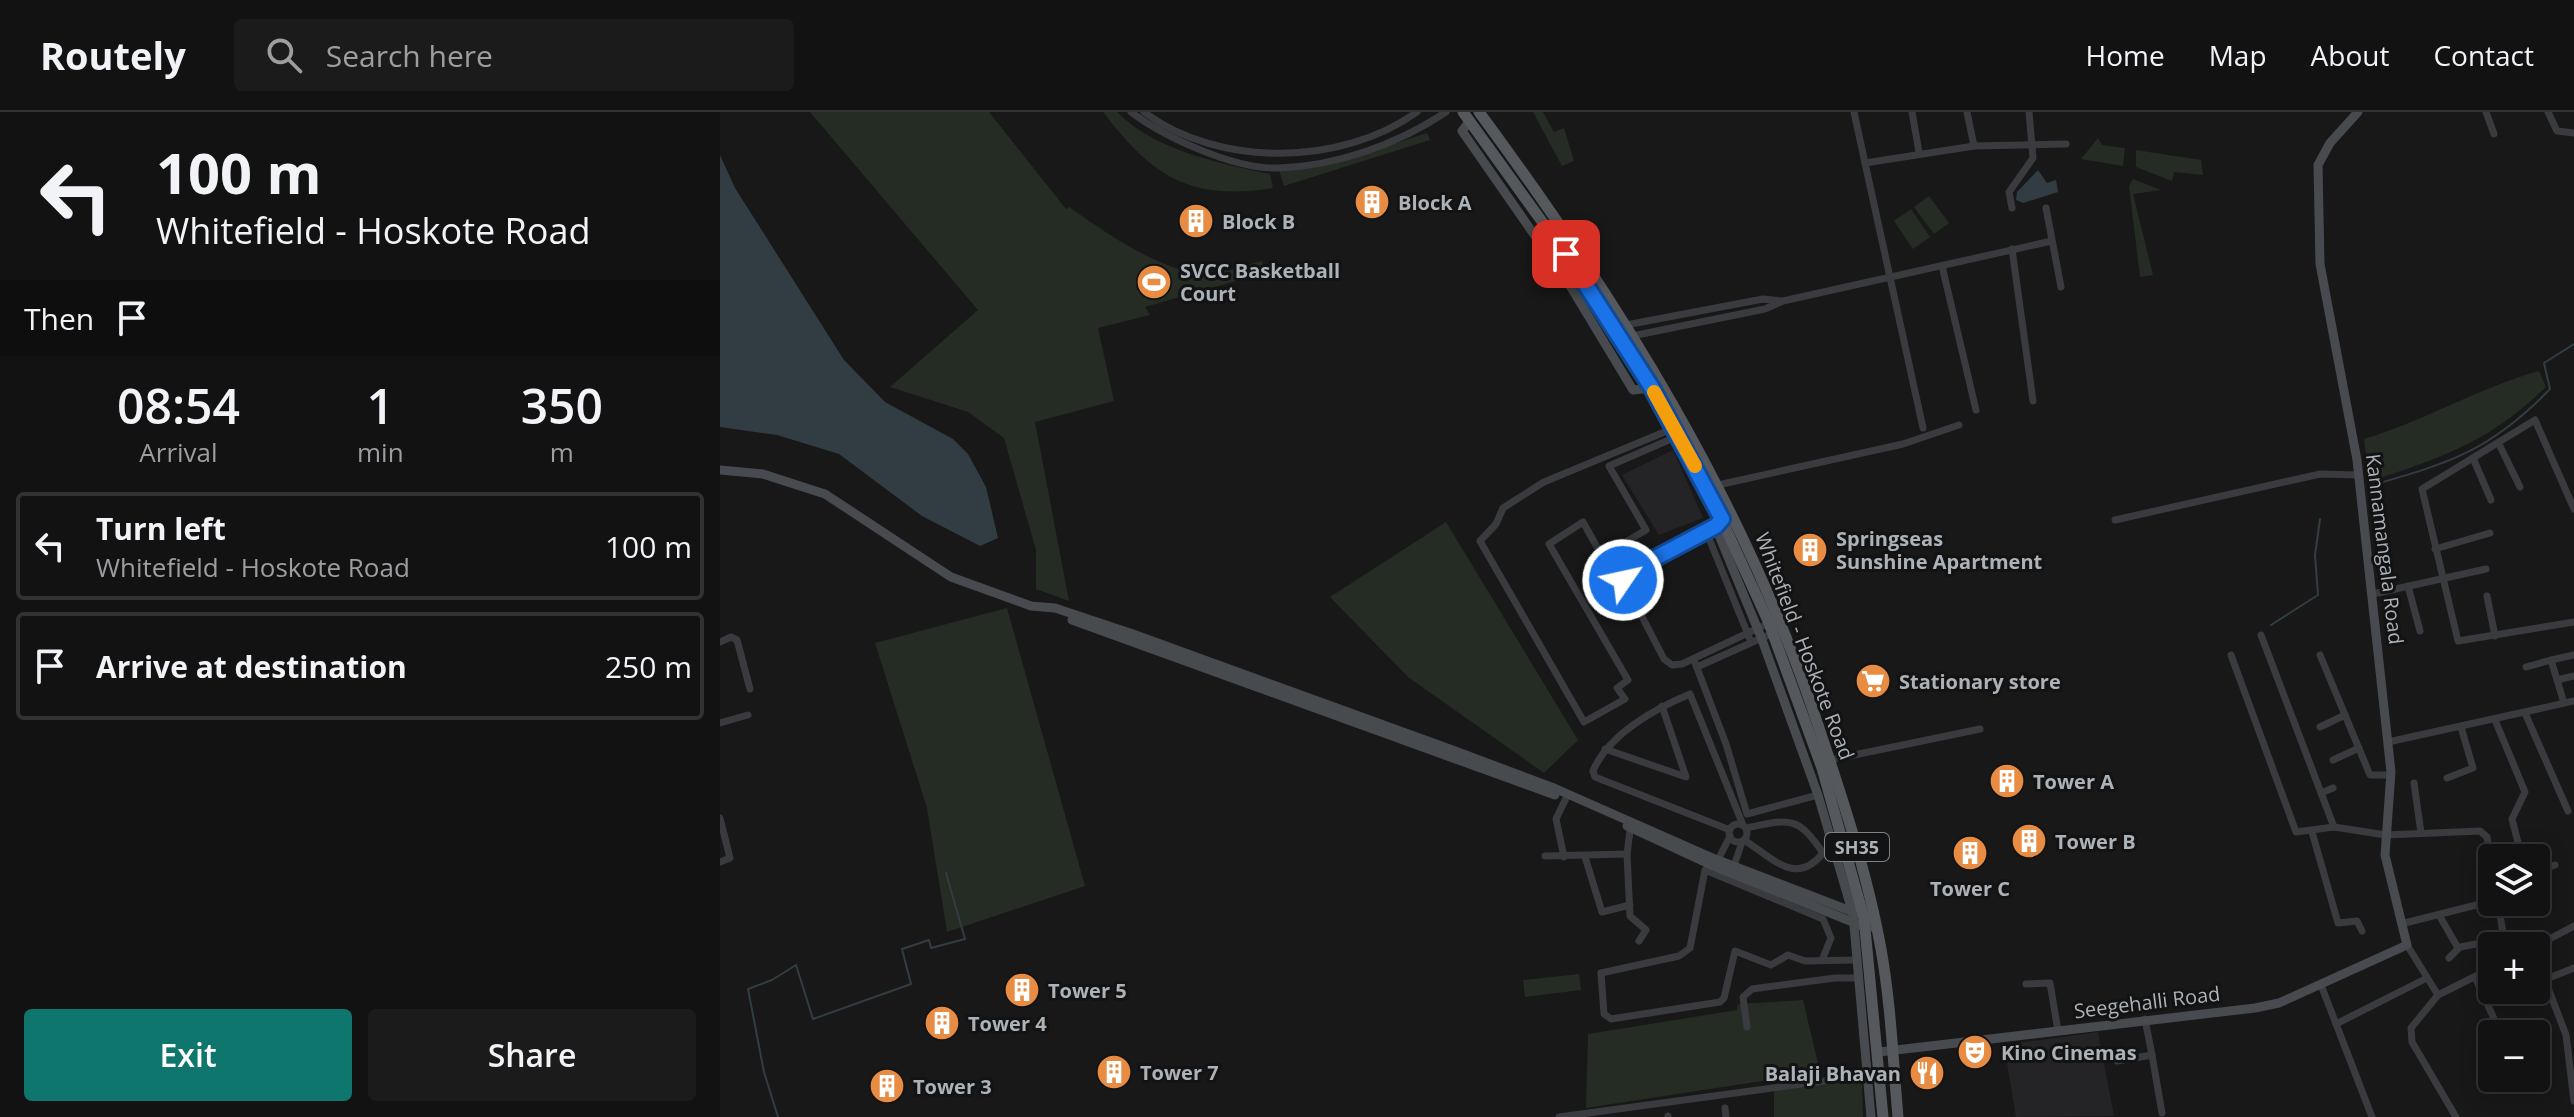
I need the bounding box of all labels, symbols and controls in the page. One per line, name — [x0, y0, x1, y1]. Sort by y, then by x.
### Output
search box — [234, 19, 794, 91]
text: Routely — [40, 29, 186, 81]
icon: search — [262, 33, 306, 77]
text: Search here — [326, 35, 493, 76]
text: Home — [2086, 36, 2165, 74]
text: Map — [2209, 36, 2267, 74]
text: About — [2311, 36, 2389, 74]
text: Contact — [2433, 36, 2534, 74]
text: 100 m — [156, 134, 322, 210]
icon: left — [24, 144, 128, 248]
building icon: Block A — [1353, 183, 1391, 221]
place label: Block A — [1398, 189, 1472, 216]
building icon: Block B — [1177, 202, 1215, 240]
text: Whitefield - Hoskote Road — [156, 206, 591, 255]
place label: Block B — [1222, 208, 1295, 235]
pin — [1532, 220, 1600, 288]
icon: arrive — [1544, 232, 1588, 276]
place label: SVCC Basketball Court — [1180, 257, 1340, 307]
sports icon: SVCC Basketball Court — [1135, 263, 1173, 301]
icon: arrive — [110, 296, 154, 340]
text: Then — [24, 298, 94, 339]
text: 08:54 — [117, 373, 240, 438]
text: 1 — [367, 373, 394, 438]
text: 350 — [521, 373, 603, 438]
text: Arrival — [139, 434, 218, 470]
text: min — [357, 434, 404, 470]
text: m — [550, 434, 574, 470]
street label: Kannamangala Road — [2360, 452, 2410, 646]
text: Turn left — [96, 508, 226, 549]
icon: left — [28, 524, 72, 568]
place label: Springseas Sunshine Apartment — [1836, 525, 2043, 575]
text: 100 m — [605, 526, 692, 567]
street label: Whitefield - Hoskote Road — [1749, 528, 1861, 764]
building icon: Springseas Sunshine Apartment — [1791, 531, 1829, 569]
position arrow — [1581, 538, 1665, 622]
text: Whitefield - Hoskote Road — [96, 549, 410, 585]
icon: arrive — [28, 644, 72, 688]
text: Arrive at destination — [96, 646, 407, 687]
text: 250 m — [605, 646, 692, 687]
supermarket icon: Stationary store — [1854, 662, 1892, 700]
place label: Stationary store — [1899, 668, 2061, 695]
building icon: Tower A — [1988, 762, 2026, 800]
place label: Tower A — [2033, 768, 2114, 795]
building icon: Tower B — [2010, 822, 2048, 860]
place label: Tower B — [2055, 828, 2136, 855]
road number: SH35 — [1825, 833, 1889, 861]
building icon: Tower C — [1951, 834, 1989, 872]
map controls — [2478, 844, 2550, 1092]
button: layers — [2478, 844, 2550, 916]
place label: Tower C — [1930, 875, 2010, 902]
button: + — [2478, 932, 2550, 1004]
building icon: Tower 5 — [1003, 971, 1041, 1009]
place label: Tower 5 — [1048, 977, 1127, 1004]
street label: Seegehalli Road — [2072, 980, 2222, 1024]
building icon: Tower 4 — [923, 1004, 961, 1042]
button: Exit — [24, 1009, 352, 1101]
button: Share — [368, 1009, 696, 1101]
place label: Tower 4 — [968, 1010, 1047, 1037]
button: − — [2478, 1020, 2550, 1092]
theatre icon: Kino Cinemas — [1956, 1033, 1994, 1071]
place label: Kino Cinemas — [2001, 1039, 2137, 1066]
building icon: Tower 7 — [1095, 1053, 1133, 1091]
restaurant icon: Balaji Bhavan — [1908, 1054, 1946, 1092]
place label: Tower 7 — [1140, 1059, 1219, 1086]
place label: Balaji Bhavan — [1765, 1060, 1901, 1087]
building icon: Tower 3 — [868, 1067, 906, 1105]
place label: Tower 3 — [913, 1073, 992, 1100]

